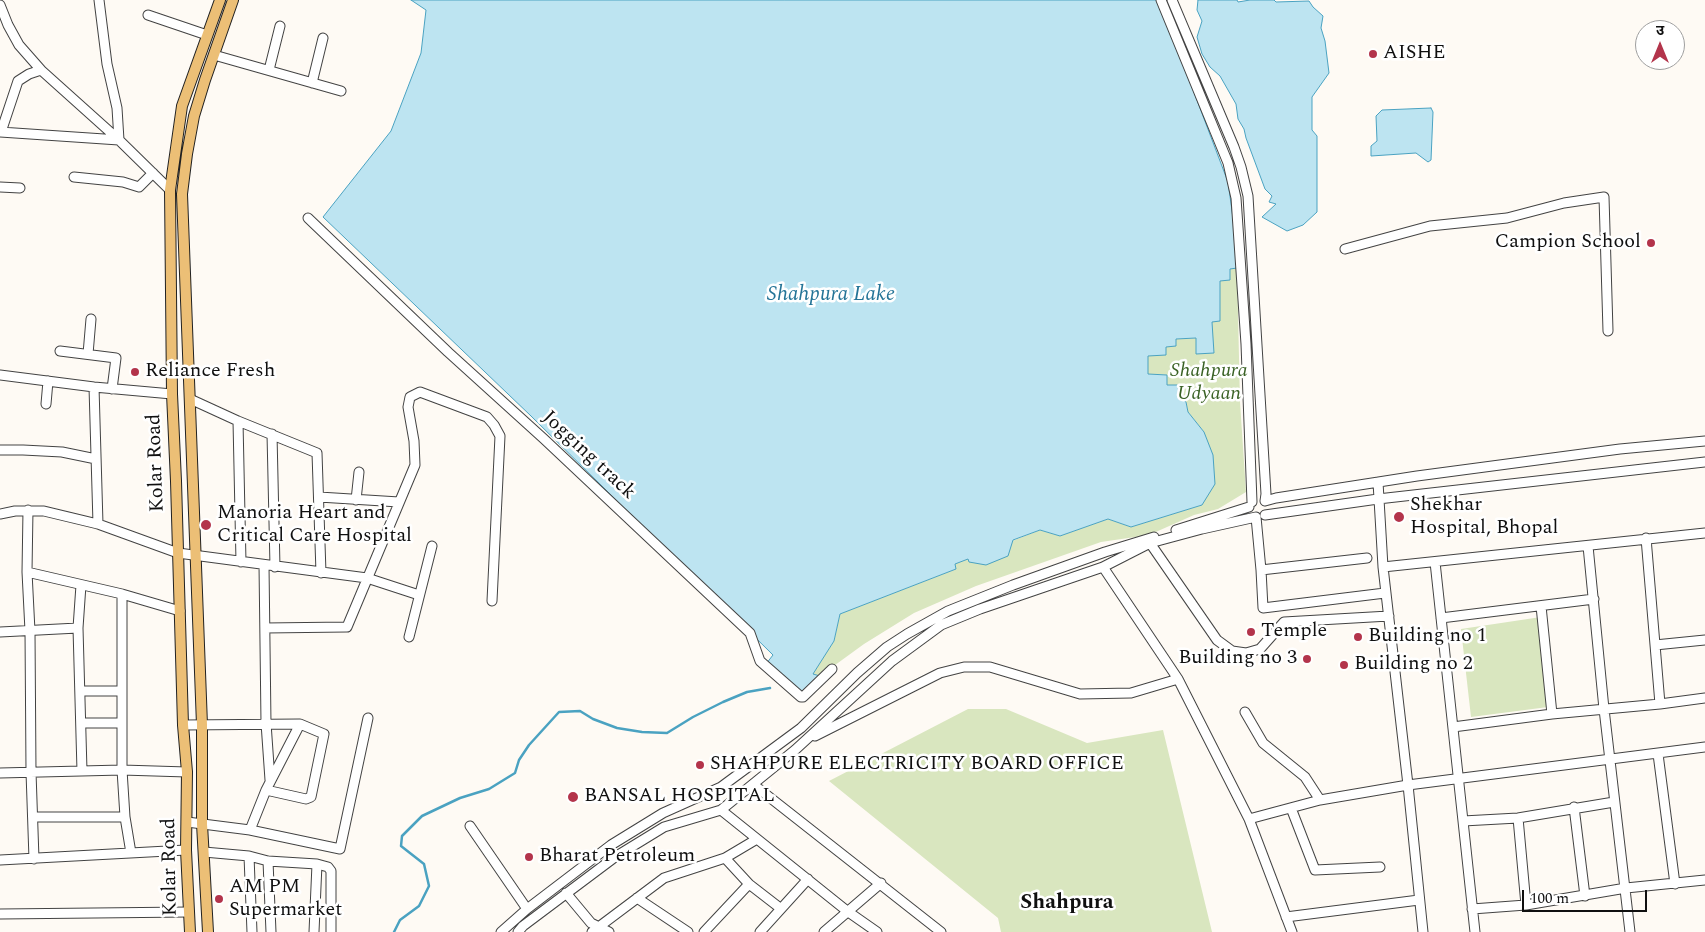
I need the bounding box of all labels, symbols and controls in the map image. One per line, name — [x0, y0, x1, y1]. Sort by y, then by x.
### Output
north arrow — [1635, 20, 1685, 70]
text: उ — [1656, 20, 1664, 41]
place label: AISHE — [1383, 42, 1446, 66]
marker: AISHE — [1367, 48, 1379, 60]
place label: Campion School — [1495, 231, 1641, 255]
marker: Campion School — [1645, 237, 1657, 249]
water label: Shahpura Lake — [767, 283, 895, 309]
place label: Reliance Fresh — [145, 360, 275, 384]
park label: Shahpura Udyaan — [1170, 360, 1248, 407]
marker: Reliance Fresh — [129, 366, 141, 378]
street label: Jogging track — [536, 407, 640, 505]
street label: Kolar Road — [143, 413, 171, 513]
place label: Shekhar Hospital, Bhopal — [1410, 494, 1558, 541]
place label: Manoria Heart and Critical Care Hospital — [217, 502, 412, 549]
marker: Shekhar Hospital, Bhopal — [1392, 510, 1406, 524]
marker: Manoria Heart and Critical Care Hospital — [199, 518, 213, 532]
place label: Temple — [1261, 620, 1327, 644]
place label: Building no 1 — [1368, 625, 1487, 649]
marker: Temple — [1245, 626, 1257, 638]
marker: Building no 1 — [1352, 631, 1364, 643]
place label: Building no 3 — [1178, 647, 1297, 671]
marker: Building no 3 — [1301, 653, 1313, 665]
place label: Building no 2 — [1354, 653, 1473, 677]
marker: Building no 2 — [1338, 659, 1350, 671]
place label: SHAHPURE ELECTRICITY BOARD OFFICE — [710, 753, 1124, 777]
marker: SHAHPURE ELECTRICITY BOARD OFFICE — [694, 759, 706, 771]
place label: BANSAL HOSPITAL — [584, 785, 775, 809]
marker: BANSAL HOSPITAL — [566, 790, 580, 804]
street label: Kolar Road — [158, 818, 184, 916]
place label: Bharat Petroleum — [539, 845, 695, 869]
marker: Bharat Petroleum — [523, 851, 535, 863]
place label: AM PM Supermarket — [229, 876, 342, 923]
scale bar — [1525, 880, 1650, 912]
text: 100 m — [1530, 887, 1569, 910]
district label: Shahpura — [1020, 891, 1114, 917]
marker: AM PM Supermarket — [213, 893, 225, 905]

